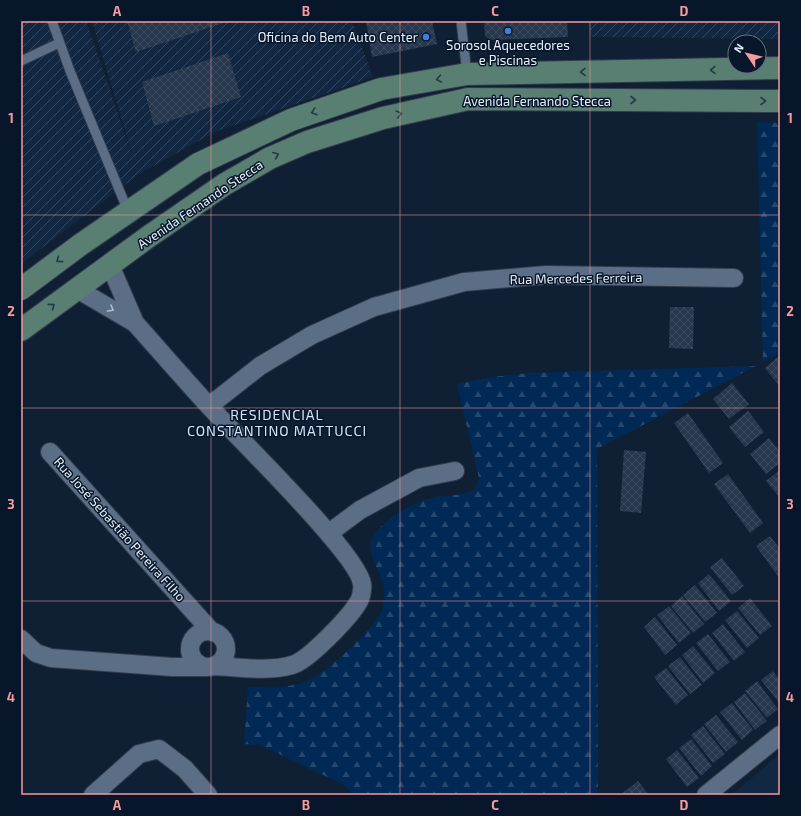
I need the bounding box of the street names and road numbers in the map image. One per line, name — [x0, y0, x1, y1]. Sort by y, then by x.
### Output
street label: Avenida Fernando Stecca — [463, 93, 611, 109]
street label: Avenida Fernando Stecca — [134, 156, 266, 252]
street label: Rua Mercedes Ferreira — [510, 269, 642, 287]
street label: Rua José Sebastião Pereira Filho — [51, 454, 189, 604]

